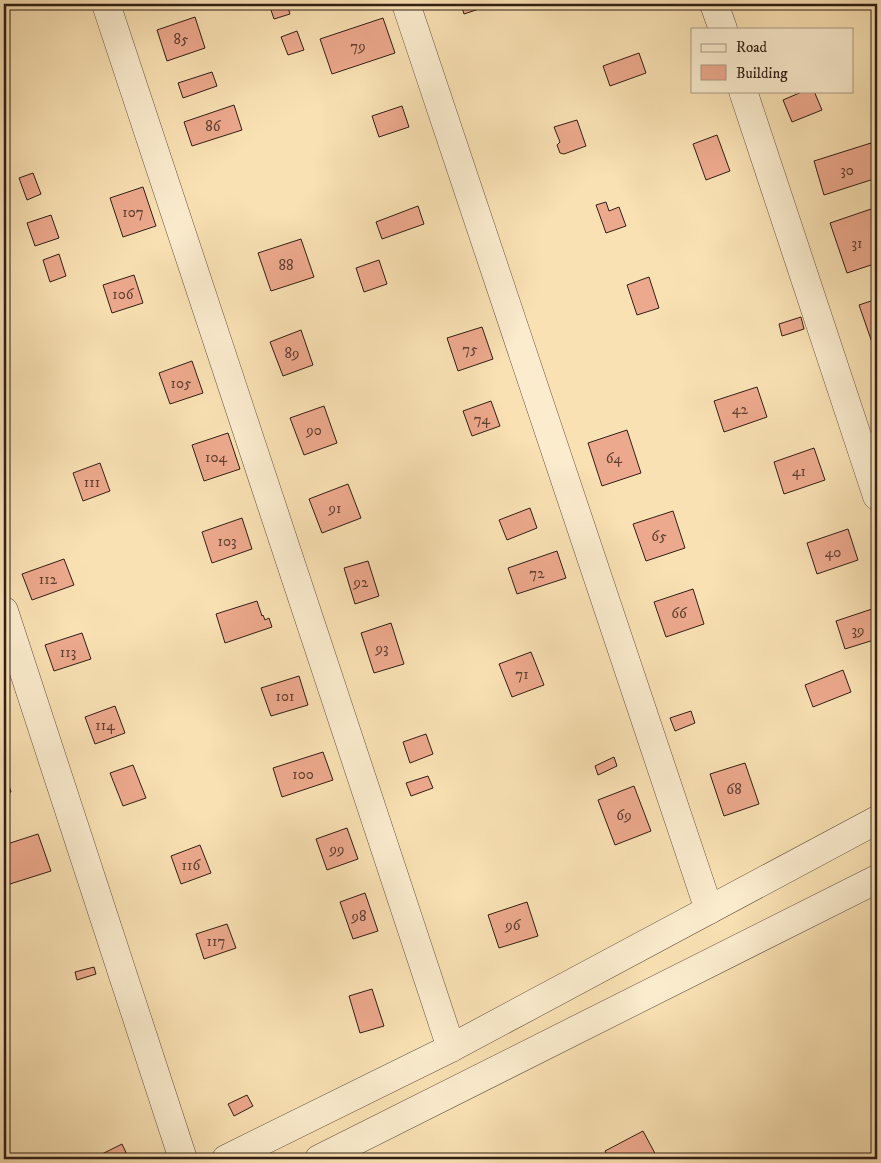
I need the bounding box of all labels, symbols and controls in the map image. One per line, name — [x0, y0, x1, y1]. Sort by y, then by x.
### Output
legend — [691, 28, 854, 92]
house number: 85 — [174, 30, 189, 49]
house number: 79 — [350, 37, 366, 56]
text: Road — [736, 38, 768, 57]
text: Building — [736, 64, 788, 83]
house number: 86 — [205, 117, 222, 136]
house number: 30 — [840, 161, 854, 180]
house number: 107 — [122, 203, 144, 222]
house number: 31 — [851, 234, 863, 253]
house number: 88 — [278, 256, 294, 275]
house number: 106 — [112, 285, 135, 304]
house number: 75 — [462, 340, 478, 359]
house number: 89 — [285, 344, 300, 363]
house number: 105 — [171, 374, 192, 393]
house number: 42 — [732, 400, 749, 419]
house number: 74 — [474, 410, 491, 429]
house number: 90 — [305, 421, 322, 440]
house number: 104 — [205, 448, 227, 467]
house number: 64 — [606, 449, 623, 468]
house number: 41 — [792, 462, 806, 481]
house number: 111 — [84, 473, 100, 492]
house number: 91 — [328, 499, 341, 518]
house number: 65 — [651, 527, 667, 546]
house number: 103 — [217, 532, 237, 551]
house number: 40 — [825, 543, 841, 562]
house number: 72 — [529, 564, 545, 583]
house number: 112 — [39, 570, 58, 589]
house number: 92 — [353, 573, 369, 592]
house number: 66 — [671, 604, 688, 623]
house number: 39 — [851, 621, 865, 640]
house number: 93 — [374, 639, 389, 658]
house number: 113 — [60, 643, 76, 662]
house number: 71 — [515, 665, 529, 684]
house number: 101 — [276, 687, 294, 706]
house number: 114 — [95, 716, 115, 735]
house number: 100 — [292, 765, 314, 784]
house number: 68 — [726, 780, 742, 799]
house number: 69 — [616, 806, 632, 825]
house number: 99 — [329, 840, 344, 859]
house number: 116 — [182, 856, 202, 875]
house number: 98 — [351, 907, 367, 926]
house number: 96 — [504, 916, 522, 935]
house number: 117 — [207, 932, 226, 951]

